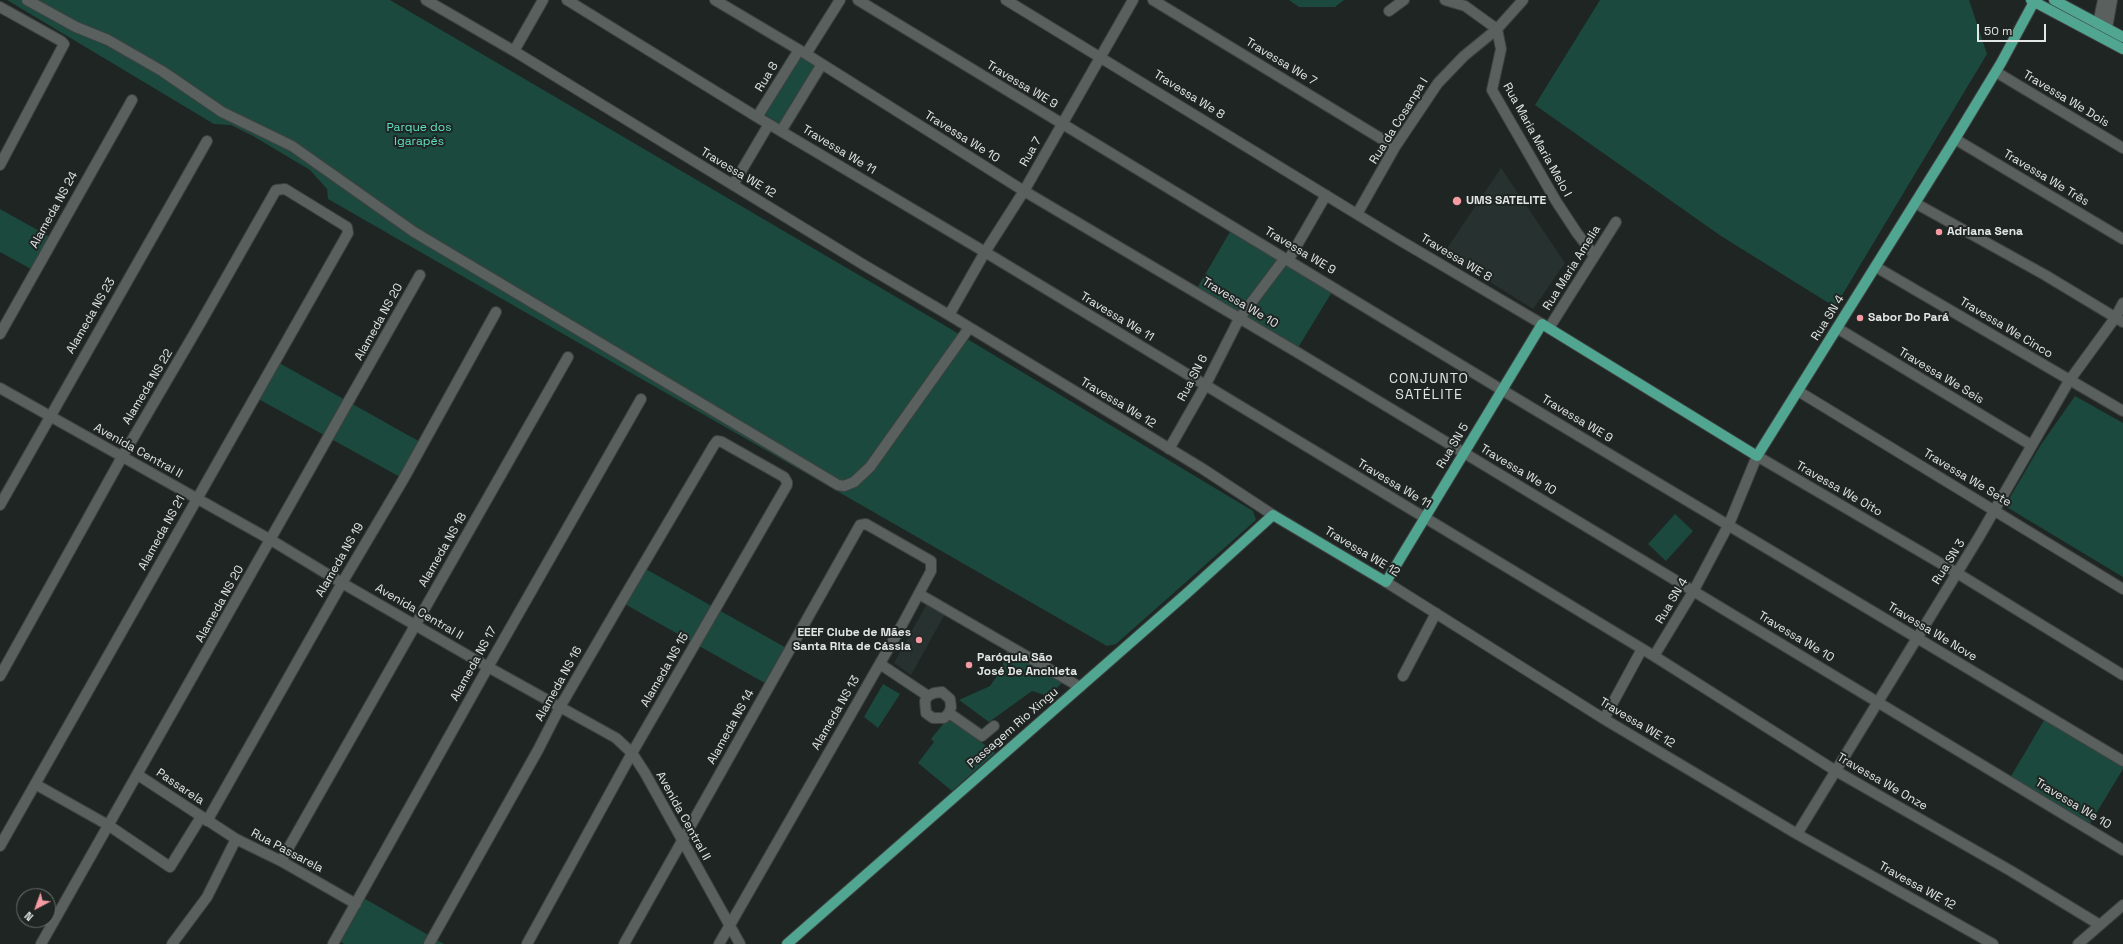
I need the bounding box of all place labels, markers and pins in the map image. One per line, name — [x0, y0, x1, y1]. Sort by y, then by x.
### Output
place label: UMS SATELITE — [1466, 194, 1546, 208]
marker: UMS SATELITE — [1451, 195, 1463, 207]
place label: Adriana Sena — [1947, 225, 2023, 239]
marker: Adriana Sena — [1934, 227, 1944, 237]
place label: Sabor Do Pará — [1868, 311, 1949, 325]
marker: Sabor Do Pará — [1855, 313, 1865, 323]
place label: EEEF Clube de Mães Santa Rita de Cássia — [793, 626, 911, 654]
marker: EEEF Clube de Mães Santa Rita de Cássia — [914, 635, 924, 645]
place label: Paróquia São José De Anchieta — [977, 651, 1077, 679]
marker: Paróquia São José De Anchieta — [964, 660, 974, 670]

